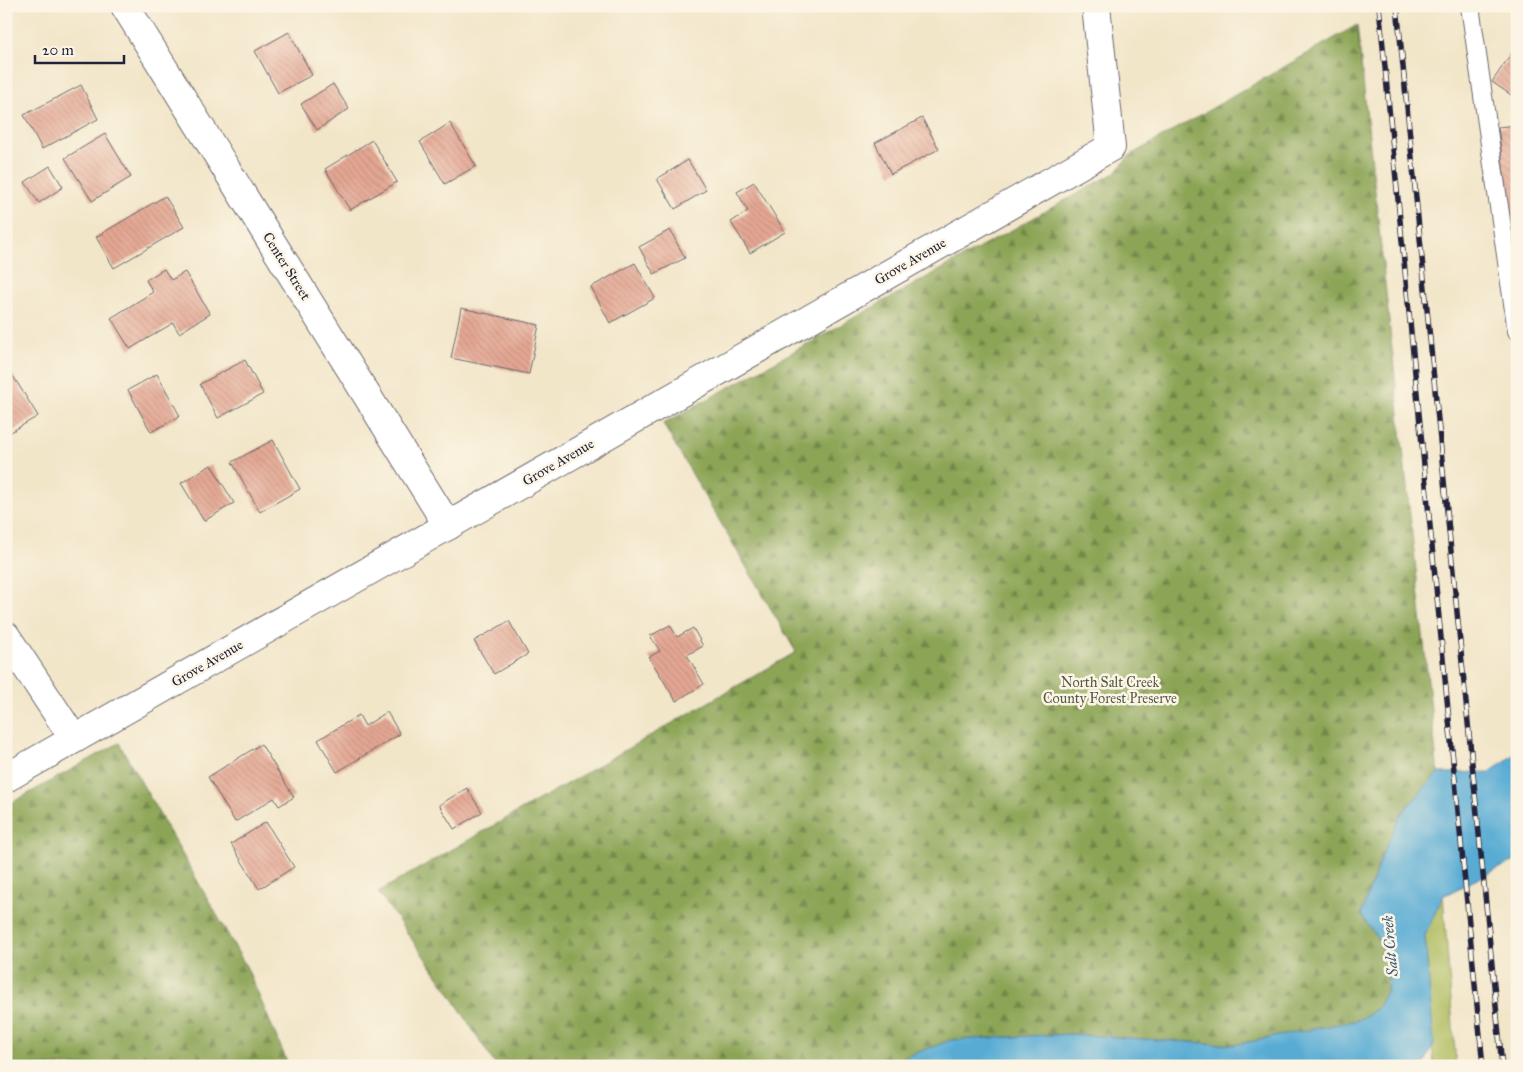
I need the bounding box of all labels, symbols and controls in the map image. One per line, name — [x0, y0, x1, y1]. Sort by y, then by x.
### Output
scale bar — [35, 32, 124, 64]
text: 20 m — [42, 41, 74, 59]
street label: Center Street — [259, 229, 314, 303]
street label: Grove Avenue — [871, 234, 949, 289]
street label: Grove Avenue — [519, 435, 597, 490]
street label: Grove Avenue — [168, 636, 246, 691]
park label: North Salt Creek County Forest Preserve — [1043, 674, 1177, 707]
water label: Salt Creek — [1378, 914, 1402, 978]

